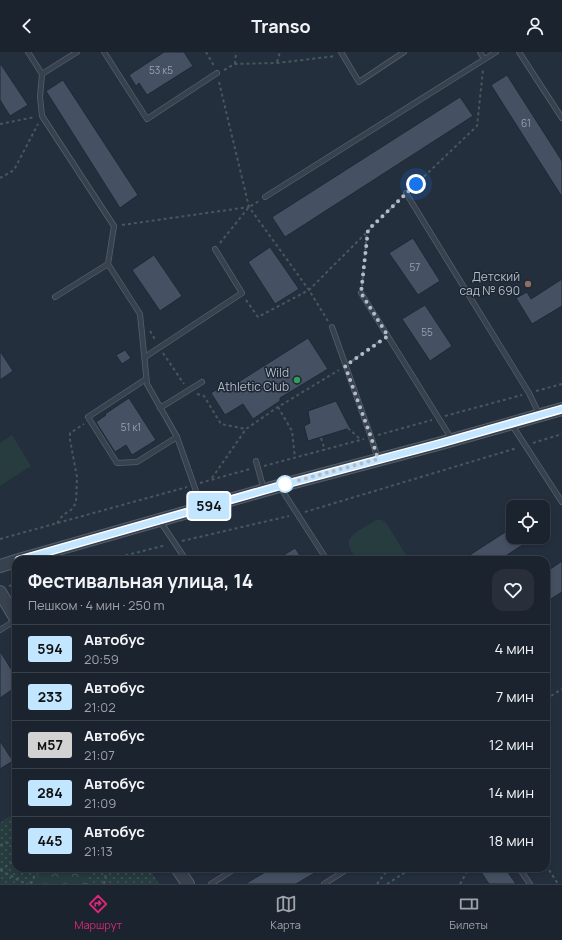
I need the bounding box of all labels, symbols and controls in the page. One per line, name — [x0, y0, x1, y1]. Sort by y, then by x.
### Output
text: Transo — [251, 14, 311, 38]
icon: back — [16, 15, 38, 37]
icon: person — [524, 15, 546, 37]
house number: 53 к5 — [149, 63, 173, 77]
house number: 61 — [521, 116, 531, 130]
your location — [406, 174, 426, 194]
house number: 57 — [410, 260, 420, 274]
place label: Детский сад № 690 — [459, 268, 520, 299]
marker: Детский сад № 690 — [523, 279, 533, 289]
house number: 55 — [421, 325, 433, 339]
place label: Wild Athletic Club — [218, 364, 289, 395]
marker: Wild Athletic Club — [292, 375, 302, 385]
house number: 51 к1 — [121, 420, 141, 434]
unlabelled marker — [276, 475, 294, 493]
line badge: 594 — [186, 493, 232, 519]
text: 594 — [196, 496, 222, 515]
map controls — [506, 500, 550, 544]
button: locate — [506, 500, 550, 544]
text: Фестивальная улица, 14 — [28, 568, 253, 594]
button: heart — [492, 569, 534, 611]
text: Пешком · 4 мин · 250 m — [28, 596, 165, 614]
text: Автобус — [84, 629, 145, 650]
text: 4 мин — [494, 638, 534, 659]
text: 594 — [37, 639, 63, 658]
text: 20:59 — [84, 650, 119, 668]
text: Автобус — [84, 677, 145, 698]
text: 7 мин — [496, 686, 534, 707]
text: 233 — [38, 687, 62, 706]
text: 21:02 — [84, 698, 116, 716]
text: Автобус — [84, 725, 145, 746]
text: 12 мин — [489, 734, 534, 755]
text: м57 — [37, 735, 63, 754]
text: 21:07 — [84, 746, 115, 764]
text: Автобус — [84, 773, 145, 794]
text: 14 мин — [489, 782, 534, 803]
text: 284 — [37, 783, 63, 802]
text: 21:09 — [84, 794, 116, 812]
text: Автобус — [84, 821, 145, 842]
text: 18 мин — [489, 830, 534, 851]
text: 445 — [37, 831, 63, 850]
text: 21:13 — [84, 842, 113, 860]
tab: Маршрут — [74, 893, 122, 932]
tab: Карта — [270, 893, 301, 932]
tab: Билеты — [449, 893, 488, 932]

